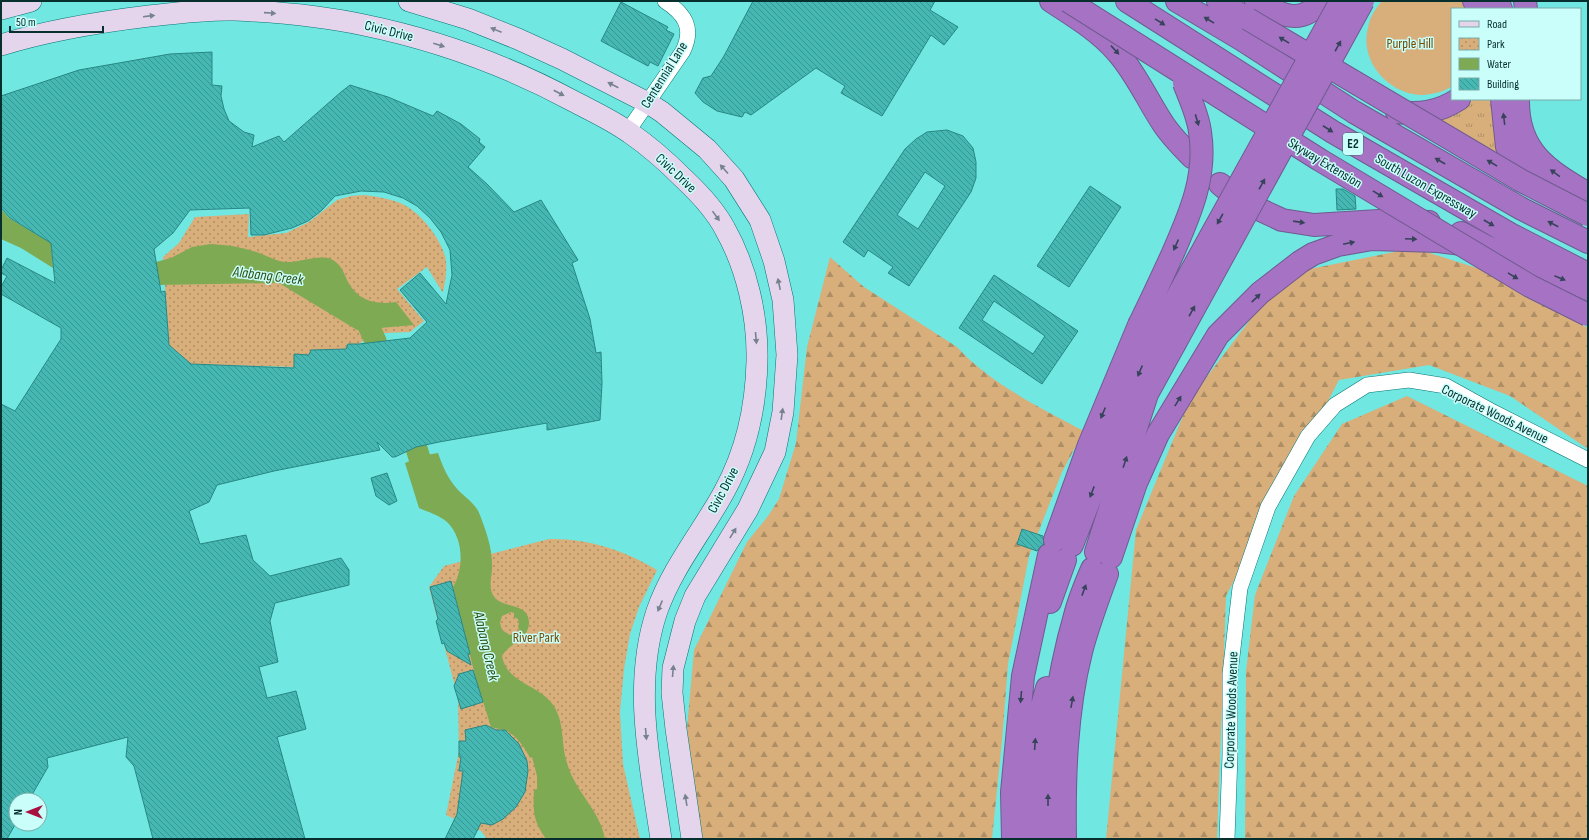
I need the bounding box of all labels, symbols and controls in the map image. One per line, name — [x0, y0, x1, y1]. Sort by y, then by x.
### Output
scale bar — [10, 8, 103, 34]
legend — [1451, 8, 1581, 100]
one-way arrow — [264, 10, 276, 16]
one-way arrow — [143, 13, 155, 19]
text: 50 m — [16, 15, 36, 30]
one-way arrow — [1204, 16, 1214, 24]
street label: Civic Drive — [363, 17, 415, 45]
text: Road — [1487, 17, 1507, 32]
one-way arrow — [1155, 18, 1165, 26]
one-way arrow — [490, 27, 501, 33]
park label: Purple Hill — [1387, 35, 1433, 52]
one-way arrow — [1279, 36, 1289, 44]
text: Park — [1487, 37, 1505, 52]
street label: Centennial Lane — [637, 39, 691, 111]
one-way arrow — [1335, 40, 1341, 52]
one-way arrow — [433, 42, 445, 48]
one-way arrow — [1110, 46, 1119, 55]
text: Water — [1487, 57, 1511, 72]
text: Building — [1487, 77, 1519, 92]
one-way arrow — [607, 82, 619, 88]
one-way arrow — [554, 90, 565, 97]
one-way arrow — [1501, 113, 1507, 125]
one-way arrow — [1194, 114, 1200, 126]
one-way arrow — [1322, 126, 1334, 133]
road number: E2 — [1343, 133, 1363, 155]
street label: Skyway Extension — [1285, 134, 1365, 192]
street label: Civic Drive — [652, 150, 700, 196]
street label: South Luzon Expressway — [1372, 150, 1480, 222]
one-way arrow — [1434, 158, 1446, 165]
one-way arrow — [1486, 160, 1498, 167]
one-way arrow — [720, 163, 729, 174]
one-way arrow — [1550, 169, 1561, 178]
one-way arrow — [1258, 179, 1265, 190]
one-way arrow — [1372, 191, 1384, 198]
one-way arrow — [712, 210, 720, 221]
one-way arrow — [1217, 213, 1223, 224]
one-way arrow — [1292, 219, 1305, 225]
one-way arrow — [1483, 219, 1495, 226]
one-way arrow — [1548, 221, 1559, 228]
one-way arrow — [1405, 236, 1417, 243]
one-way arrow — [1173, 239, 1179, 250]
one-way arrow — [1343, 240, 1355, 246]
water label: Alabang Creek — [231, 262, 305, 290]
one-way arrow — [1507, 272, 1519, 279]
one-way arrow — [1554, 275, 1566, 281]
one-way arrow — [776, 278, 782, 291]
one-way arrow — [1251, 293, 1261, 303]
one-way arrow — [1189, 305, 1196, 316]
one-way arrow — [752, 332, 759, 344]
one-way arrow — [1137, 365, 1143, 376]
street label: Corporate Woods Avenue — [1439, 381, 1551, 447]
one-way arrow — [1174, 396, 1182, 406]
one-way arrow — [1100, 407, 1106, 418]
one-way arrow — [779, 408, 785, 420]
one-way arrow — [1122, 455, 1128, 467]
street label: Civic Drive — [704, 464, 742, 516]
one-way arrow — [1089, 486, 1095, 498]
one-way arrow — [730, 527, 737, 539]
one-way arrow — [1081, 584, 1087, 596]
one-way arrow — [656, 600, 662, 612]
water label: Alabang Creek — [469, 609, 503, 683]
park label: River Park — [513, 629, 560, 646]
street label: Corporate Woods Avenue — [1220, 651, 1242, 769]
one-way arrow — [670, 665, 677, 677]
one-way arrow — [1017, 691, 1024, 703]
one-way arrow — [1069, 696, 1075, 709]
one-way arrow — [643, 728, 650, 740]
one-way arrow — [1031, 738, 1038, 750]
north arrow — [8, 792, 48, 832]
one-way arrow — [1045, 793, 1051, 806]
one-way arrow — [683, 794, 689, 807]
text: N — [12, 809, 25, 815]

